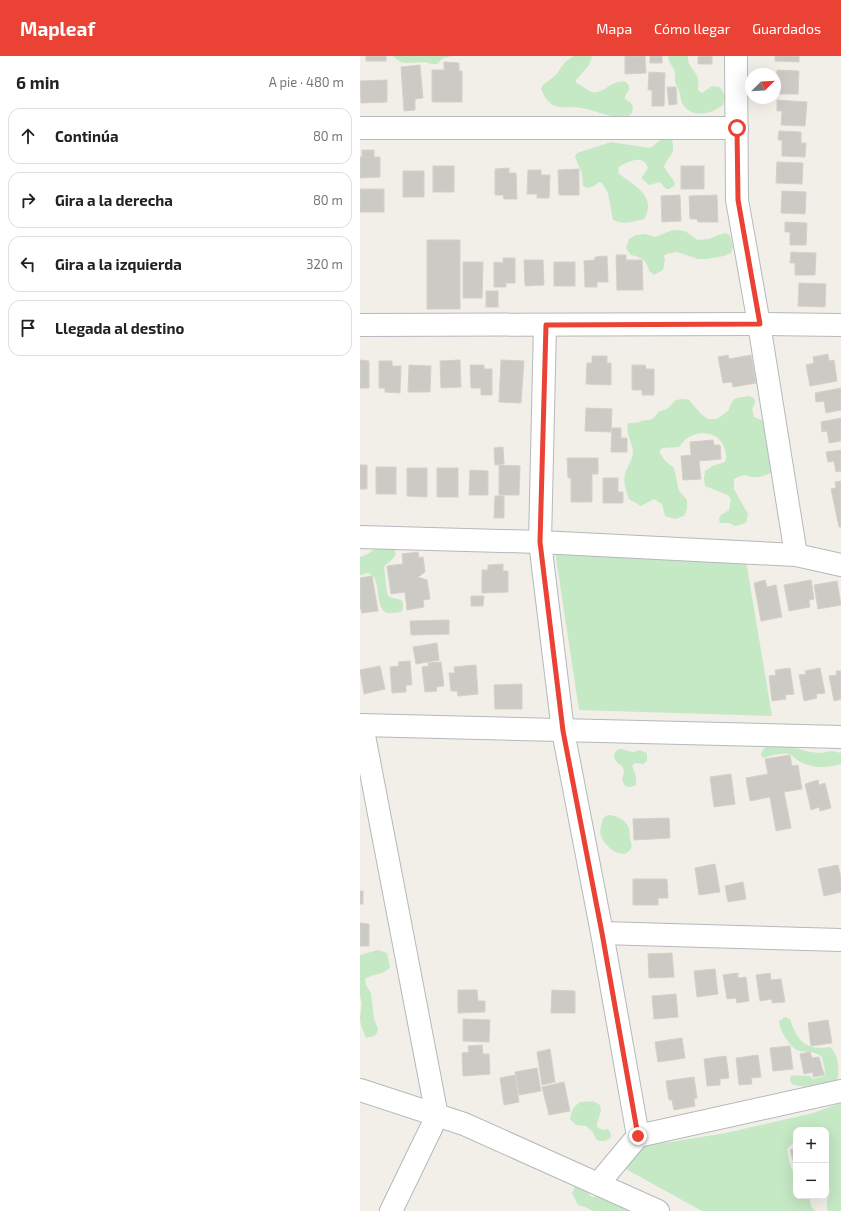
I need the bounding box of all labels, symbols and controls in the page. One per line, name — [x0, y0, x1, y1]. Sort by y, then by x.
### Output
text: Mapleaf — [20, 17, 95, 40]
text: Mapa — [596, 20, 632, 37]
text: Cómo llegar — [654, 20, 730, 37]
text: Guardados — [752, 20, 821, 37]
north arrow — [745, 68, 781, 104]
text: 6 min — [16, 72, 60, 92]
text: A pie · 480 m — [269, 74, 344, 90]
route start — [728, 119, 746, 137]
icon: ahead — [17, 125, 39, 147]
text: Continúa — [55, 127, 118, 145]
text: 80 m — [313, 128, 343, 144]
icon: right — [17, 189, 39, 211]
text: Gira a la derecha — [55, 191, 173, 209]
text: 80 m — [313, 192, 343, 208]
icon: left — [17, 253, 39, 275]
text: Gira a la izquierda — [55, 255, 182, 273]
text: 320 m — [306, 256, 343, 272]
icon: arrive — [17, 317, 39, 339]
text: Llegada al destino — [55, 319, 184, 337]
route end — [629, 1127, 647, 1145]
map controls — [793, 1127, 829, 1199]
button: + — [793, 1127, 829, 1163]
button: − — [793, 1163, 829, 1199]

